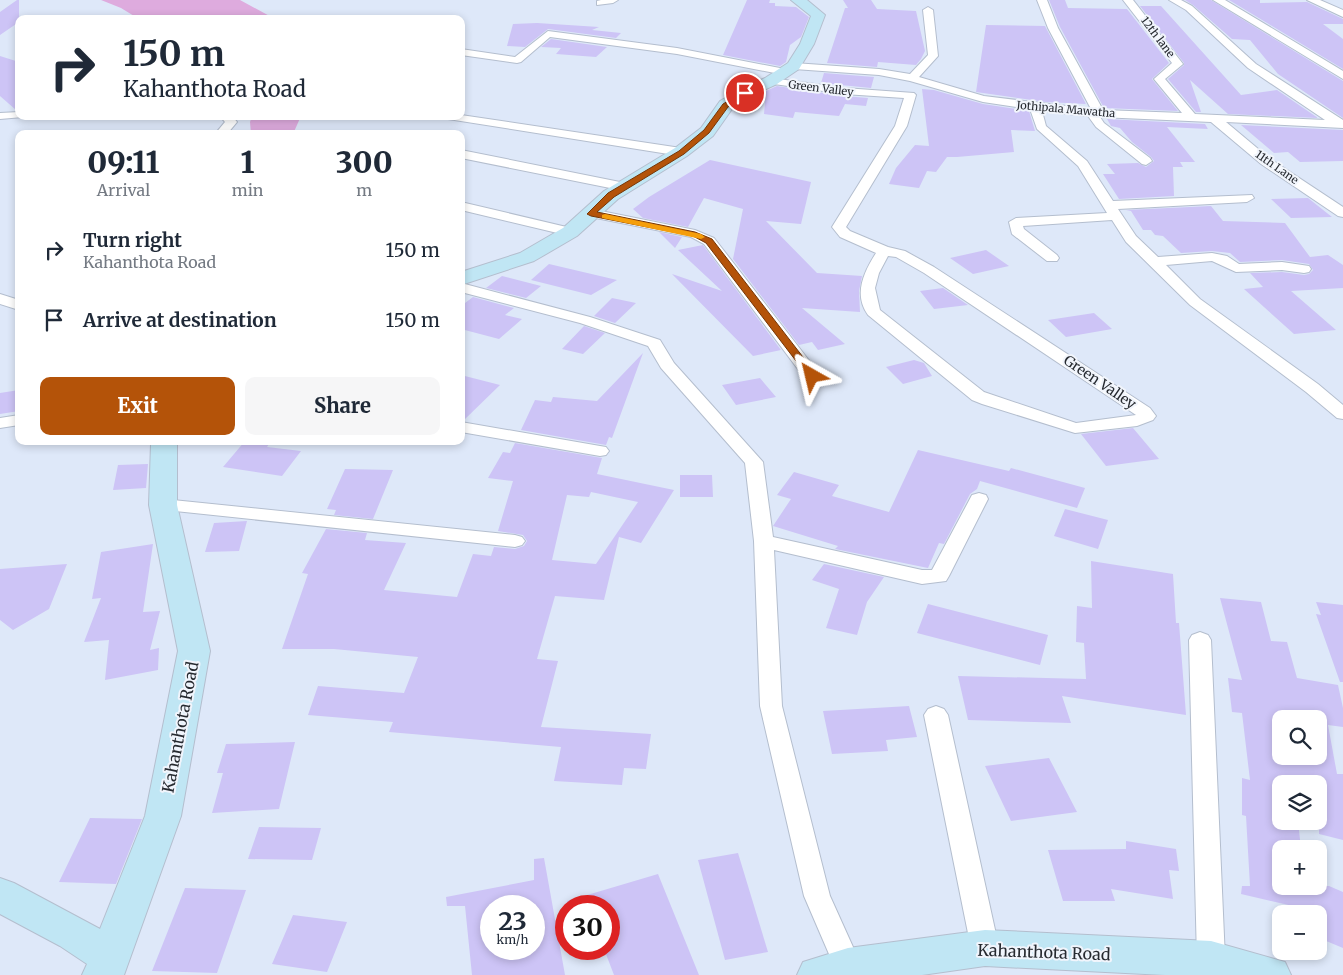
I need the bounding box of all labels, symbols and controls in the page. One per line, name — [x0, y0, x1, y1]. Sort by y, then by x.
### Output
street label: 12th lane — [1138, 14, 1178, 60]
text: 150 m — [123, 32, 225, 76]
icon: right — [40, 35, 105, 100]
pin — [724, 72, 766, 114]
text: Kahanthota Road — [123, 75, 306, 103]
street label: Green Valley — [788, 77, 855, 99]
icon: arrive — [731, 79, 759, 107]
street label: Jothipala Mawatha — [1015, 98, 1116, 120]
text: 09:11 — [87, 143, 160, 181]
text: 1 — [241, 143, 255, 181]
text: 300 — [336, 143, 393, 181]
street label: 11th Lane — [1253, 147, 1301, 187]
text: Arrival — [97, 180, 150, 200]
text: min — [232, 180, 263, 200]
text: m — [356, 180, 372, 200]
text: Turn right — [83, 228, 182, 252]
icon: right — [40, 236, 68, 264]
text: 150 m — [386, 238, 440, 262]
text: Kahanthota Road — [83, 252, 216, 272]
icon: arrive — [40, 306, 68, 334]
text: Arrive at destination — [83, 308, 277, 332]
text: 150 m — [386, 308, 440, 332]
position arrow — [785, 349, 837, 401]
street label: Green Valley — [1060, 351, 1140, 413]
button: Exit — [40, 377, 235, 435]
button: Share — [245, 377, 440, 435]
street label: Kahanthota Road — [157, 659, 203, 794]
map controls — [1272, 710, 1327, 960]
button: search — [1272, 710, 1327, 765]
button: layers — [1272, 775, 1327, 830]
button: + — [1272, 840, 1327, 895]
speed limit sign: 30 — [555, 895, 620, 960]
text: 23 — [498, 905, 527, 937]
button: − — [1272, 905, 1327, 960]
text: km/h — [497, 932, 528, 947]
street label: Kahanthota Road — [977, 940, 1111, 964]

